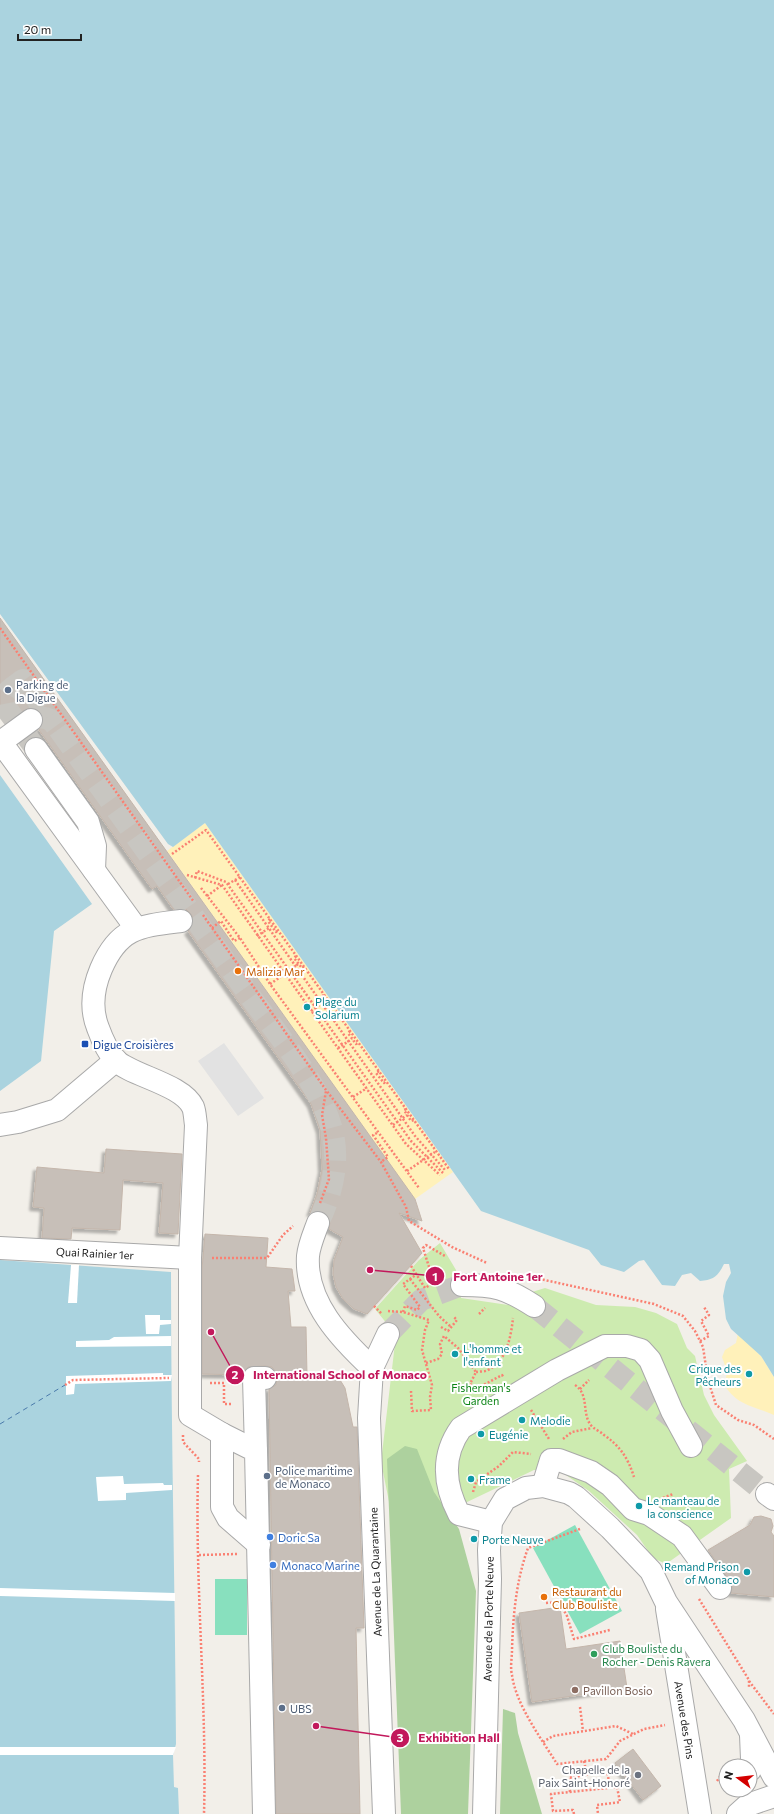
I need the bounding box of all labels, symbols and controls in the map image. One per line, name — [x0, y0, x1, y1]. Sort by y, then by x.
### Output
scale bar — [18, 16, 81, 42]
text: 20 m — [24, 22, 51, 36]
place label: Parking de la Digue — [16, 678, 69, 704]
marker: Parking de la Digue — [3, 685, 13, 695]
place label: Malizia Mar — [246, 965, 305, 978]
marker: Malizia Mar — [233, 966, 243, 976]
place label: Plage du Solarium — [315, 995, 360, 1021]
marker: Plage du Solarium — [302, 1002, 312, 1012]
place label: Digue Croisières — [93, 1038, 174, 1051]
marker: Digue Croisières — [80, 1039, 90, 1049]
street label: Quai Rainier 1er — [56, 1244, 135, 1262]
callout: Fort Antoine 1er — [425, 1264, 550, 1288]
text: 1 — [432, 1269, 438, 1283]
text: Fort Antoine 1er — [453, 1269, 543, 1283]
place label: L'homme et l'enfant — [463, 1342, 522, 1368]
marker: L'homme et l'enfant — [450, 1349, 460, 1359]
place label: Crique des Pêcheurs — [689, 1362, 741, 1388]
callout: International School of Monaco — [225, 1363, 434, 1387]
text: 2 — [232, 1367, 239, 1381]
text: International School of Monaco — [253, 1367, 427, 1381]
marker: Crique des Pêcheurs — [744, 1369, 754, 1379]
park label: Fisherman's Garden — [451, 1381, 511, 1407]
place label: Melodie — [530, 1414, 571, 1427]
marker: Melodie — [517, 1415, 527, 1425]
place label: Eugénie — [489, 1428, 528, 1441]
marker: Eugénie — [476, 1429, 486, 1439]
place label: Police maritime de Monaco — [275, 1464, 353, 1490]
marker: Police maritime de Monaco — [262, 1471, 272, 1481]
place label: Frame — [479, 1473, 511, 1486]
marker: Frame — [466, 1474, 476, 1484]
place label: Le manteau de la conscience — [647, 1494, 719, 1520]
marker: Le manteau de la conscience — [634, 1501, 644, 1511]
street label: Avenue de La Quarantaine — [366, 1507, 384, 1637]
place label: Doric Sa — [278, 1531, 320, 1544]
marker: Doric Sa — [265, 1532, 275, 1542]
place label: Porte Neuve — [482, 1533, 544, 1546]
marker: Porte Neuve — [469, 1534, 479, 1544]
street label: Avenue de la Porte Neuve — [480, 1556, 496, 1682]
place label: Monaco Marine — [281, 1559, 360, 1572]
marker: Monaco Marine — [268, 1560, 278, 1570]
place label: Remand Prison of Monaco — [664, 1560, 739, 1586]
marker: Remand Prison of Monaco — [742, 1567, 752, 1577]
place label: Restaurant du Club Bouliste — [552, 1585, 622, 1611]
marker: Restaurant du Club Bouliste — [539, 1592, 549, 1602]
place label: Club Bouliste du Rocher - Denis Ravera — [602, 1642, 711, 1668]
marker: Club Bouliste du Rocher - Denis Ravera — [589, 1649, 599, 1659]
street label: Avenue des Pins — [672, 1680, 698, 1760]
place label: Pavillon Bosio — [583, 1684, 653, 1697]
marker: Pavillon Bosio — [570, 1685, 580, 1695]
place label: UBS — [290, 1702, 312, 1715]
marker: UBS — [277, 1703, 287, 1713]
callout: Exhibition Hall — [390, 1726, 508, 1750]
text: 3 — [397, 1730, 404, 1744]
text: Exhibition Hall — [418, 1730, 500, 1744]
north arrow — [718, 1758, 758, 1798]
place label: Chapelle de la Paix Saint-Honoré — [538, 1763, 630, 1789]
marker: Chapelle de la Paix Saint-Honoré — [633, 1770, 643, 1780]
text: N — [721, 1770, 735, 1781]

